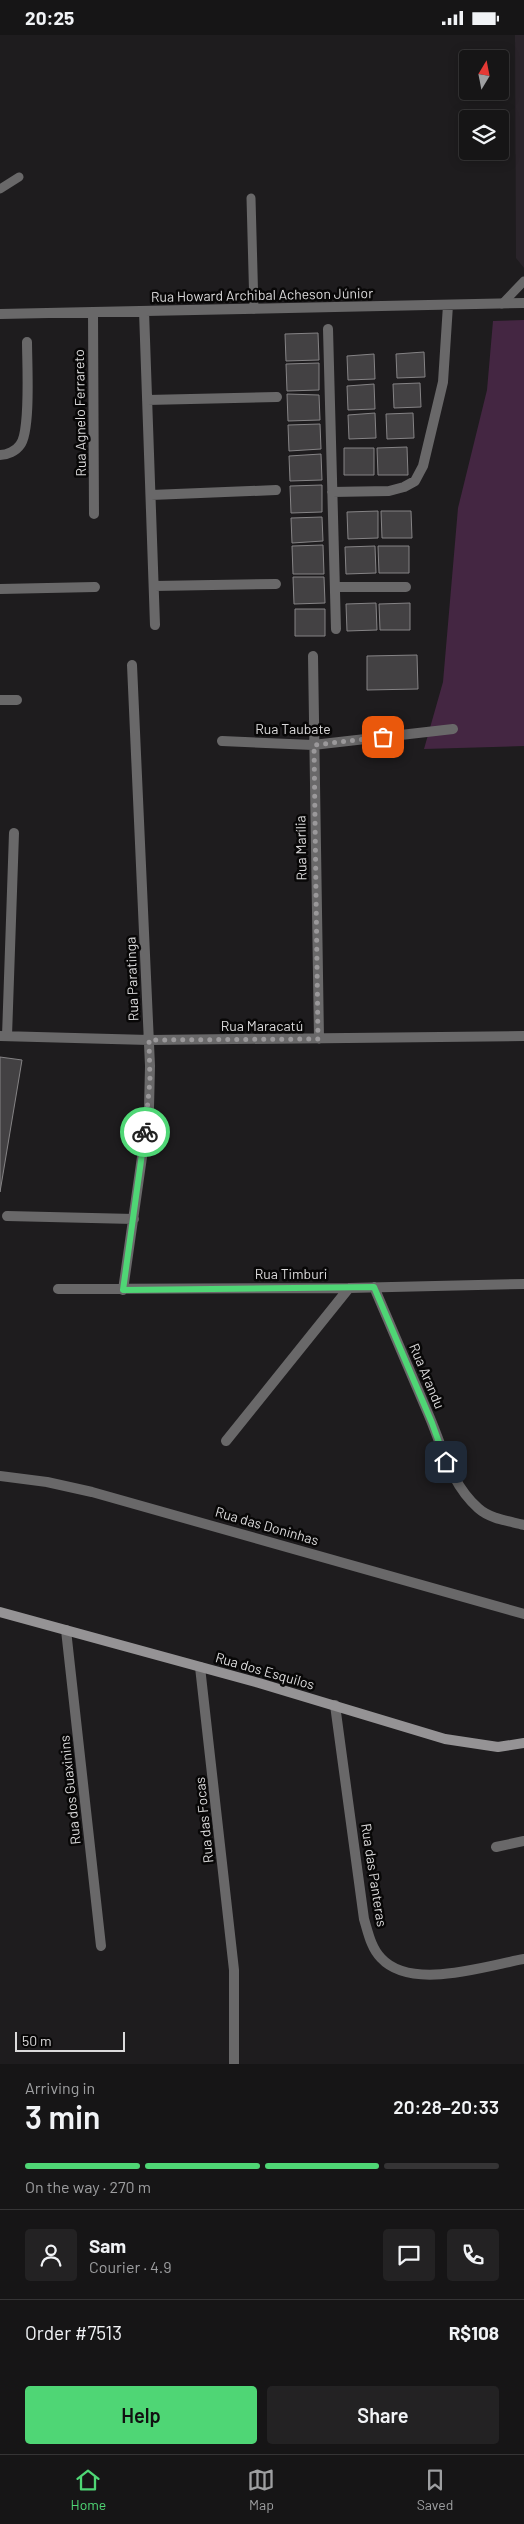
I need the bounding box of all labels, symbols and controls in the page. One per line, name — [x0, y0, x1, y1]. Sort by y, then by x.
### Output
text: 20:25 — [25, 6, 74, 29]
north arrow — [459, 50, 509, 100]
map controls — [459, 50, 509, 160]
button: layers — [459, 110, 509, 160]
street label: Rua Howard Archibal Acheson Júnior — [151, 284, 373, 305]
street label: Rua Agnelo Ferrareto — [70, 349, 89, 477]
pin — [362, 716, 404, 758]
street label: Rua Taubate — [255, 720, 331, 737]
icon: bag — [369, 723, 397, 751]
street label: Rua Marília — [291, 815, 310, 881]
street label: Rua Paratinga — [122, 937, 141, 1022]
street label: Rua Maracatú — [221, 1017, 303, 1034]
courier — [120, 1107, 170, 1157]
icon: bike — [131, 1118, 159, 1146]
street label: Rua Timburi — [255, 1265, 327, 1282]
street label: Rua Arandu — [406, 1341, 449, 1411]
pin — [425, 1441, 467, 1483]
icon: home — [432, 1448, 460, 1476]
street label: Rua das Doninhas — [213, 1503, 321, 1548]
street label: Rua dos Esquilos — [214, 1648, 317, 1693]
street label: Rua dos Guaxinins — [55, 1734, 84, 1845]
street label: Rua das Focas — [190, 1776, 216, 1864]
street label: Rua das Panteras — [358, 1822, 391, 1928]
scale bar — [15, 2029, 125, 2052]
text: 50 m — [22, 2032, 51, 2049]
text: Arriving in — [25, 2078, 95, 2097]
text: 20:28–20:33 — [393, 2095, 499, 2118]
text: 3 min — [25, 2097, 101, 2135]
text: On the way · 270 m — [25, 2177, 151, 2196]
button: person — [25, 2229, 77, 2281]
button: chat — [383, 2229, 435, 2281]
button: phone — [447, 2229, 499, 2281]
text: Sam — [89, 2234, 126, 2257]
text: Courier · 4.9 — [89, 2257, 172, 2276]
text: Order #7513 — [25, 2321, 122, 2344]
text: R$108 — [449, 2321, 499, 2344]
button: Help — [25, 2386, 257, 2444]
button: Share — [267, 2386, 499, 2444]
tab: Home — [71, 2466, 106, 2513]
tab: Map — [247, 2466, 275, 2513]
tab: Saved — [417, 2466, 453, 2513]

